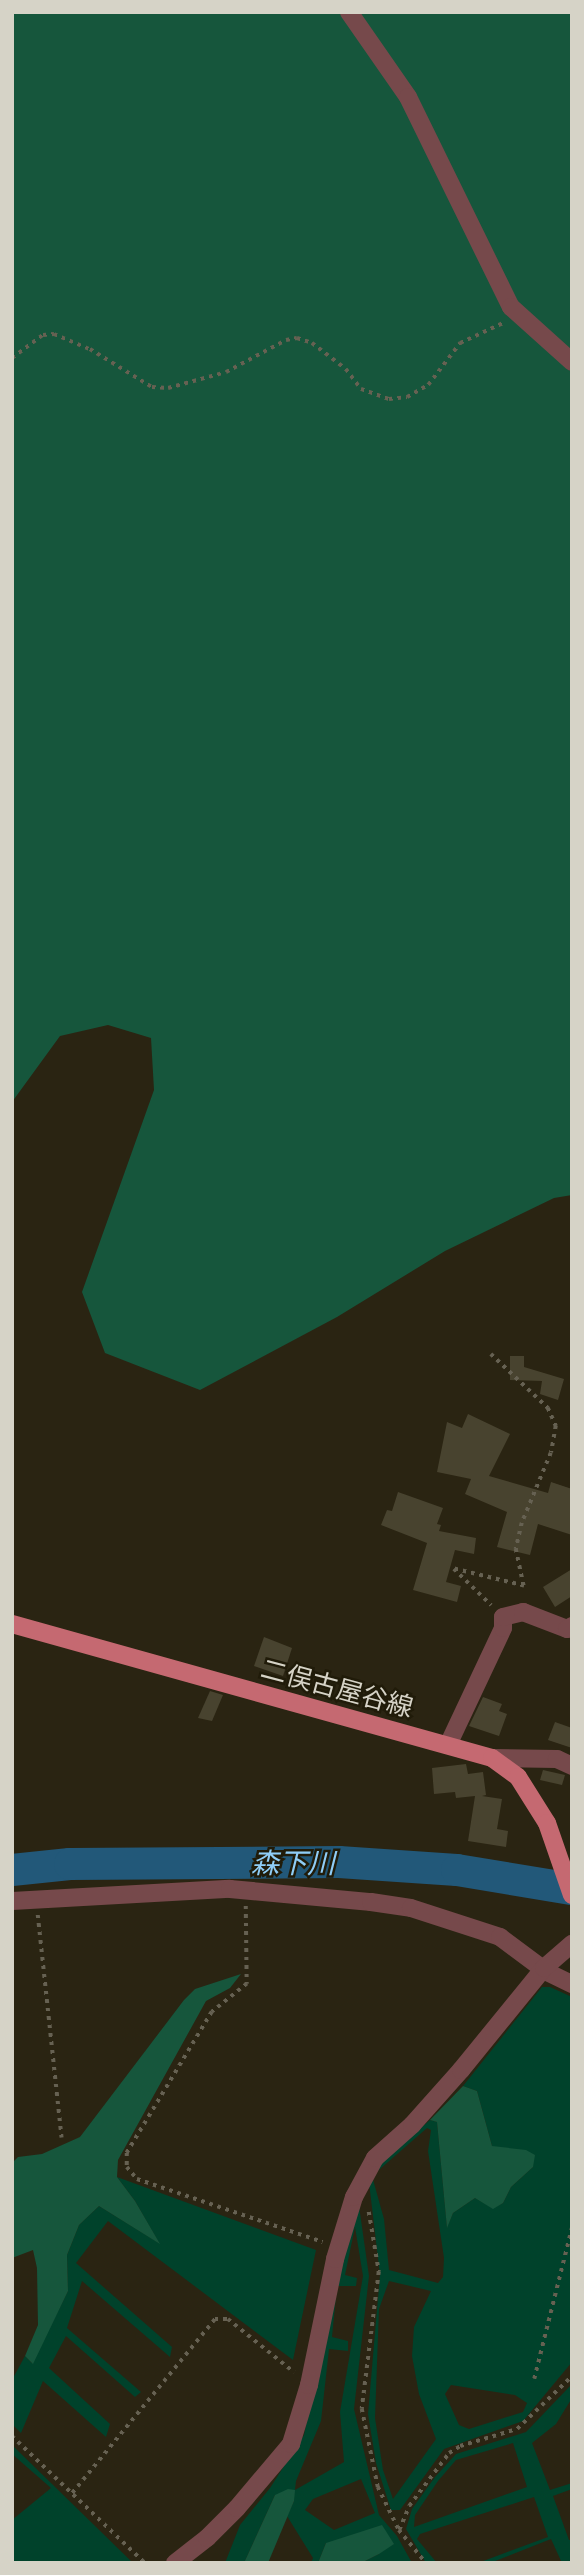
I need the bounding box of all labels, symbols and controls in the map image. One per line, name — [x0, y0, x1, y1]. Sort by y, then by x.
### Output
street label: 二俣古屋谷線 — [258, 1653, 416, 1723]
water label: 森下川 — [251, 1846, 335, 1880]

